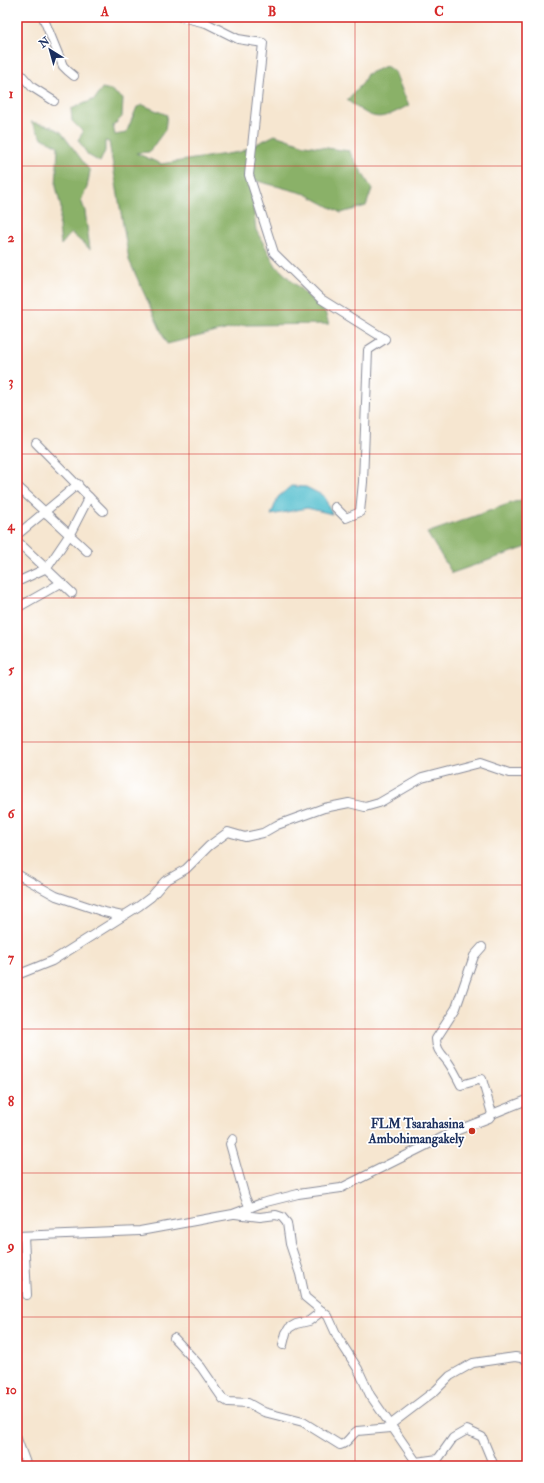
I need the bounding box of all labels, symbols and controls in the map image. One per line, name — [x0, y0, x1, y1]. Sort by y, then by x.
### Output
text: A — [100, 4, 110, 20]
text: B — [268, 4, 276, 20]
text: C — [434, 4, 444, 20]
north arrow — [30, 30, 70, 70]
text: N — [36, 34, 53, 51]
text: 1 — [9, 86, 14, 102]
text: 2 — [8, 230, 15, 246]
text: 3 — [9, 374, 14, 390]
text: 4 — [6, 518, 15, 534]
text: 5 — [8, 662, 14, 678]
text: 6 — [8, 806, 16, 822]
text: 7 — [8, 950, 15, 966]
text: 8 — [8, 1094, 14, 1110]
place label: FLM Tsarahasina Ambohimangakely — [368, 1116, 465, 1148]
marker: FLM Tsarahasina Ambohimangakely — [467, 1126, 477, 1136]
text: 9 — [6, 1238, 15, 1254]
text: 10 — [5, 1382, 17, 1398]

